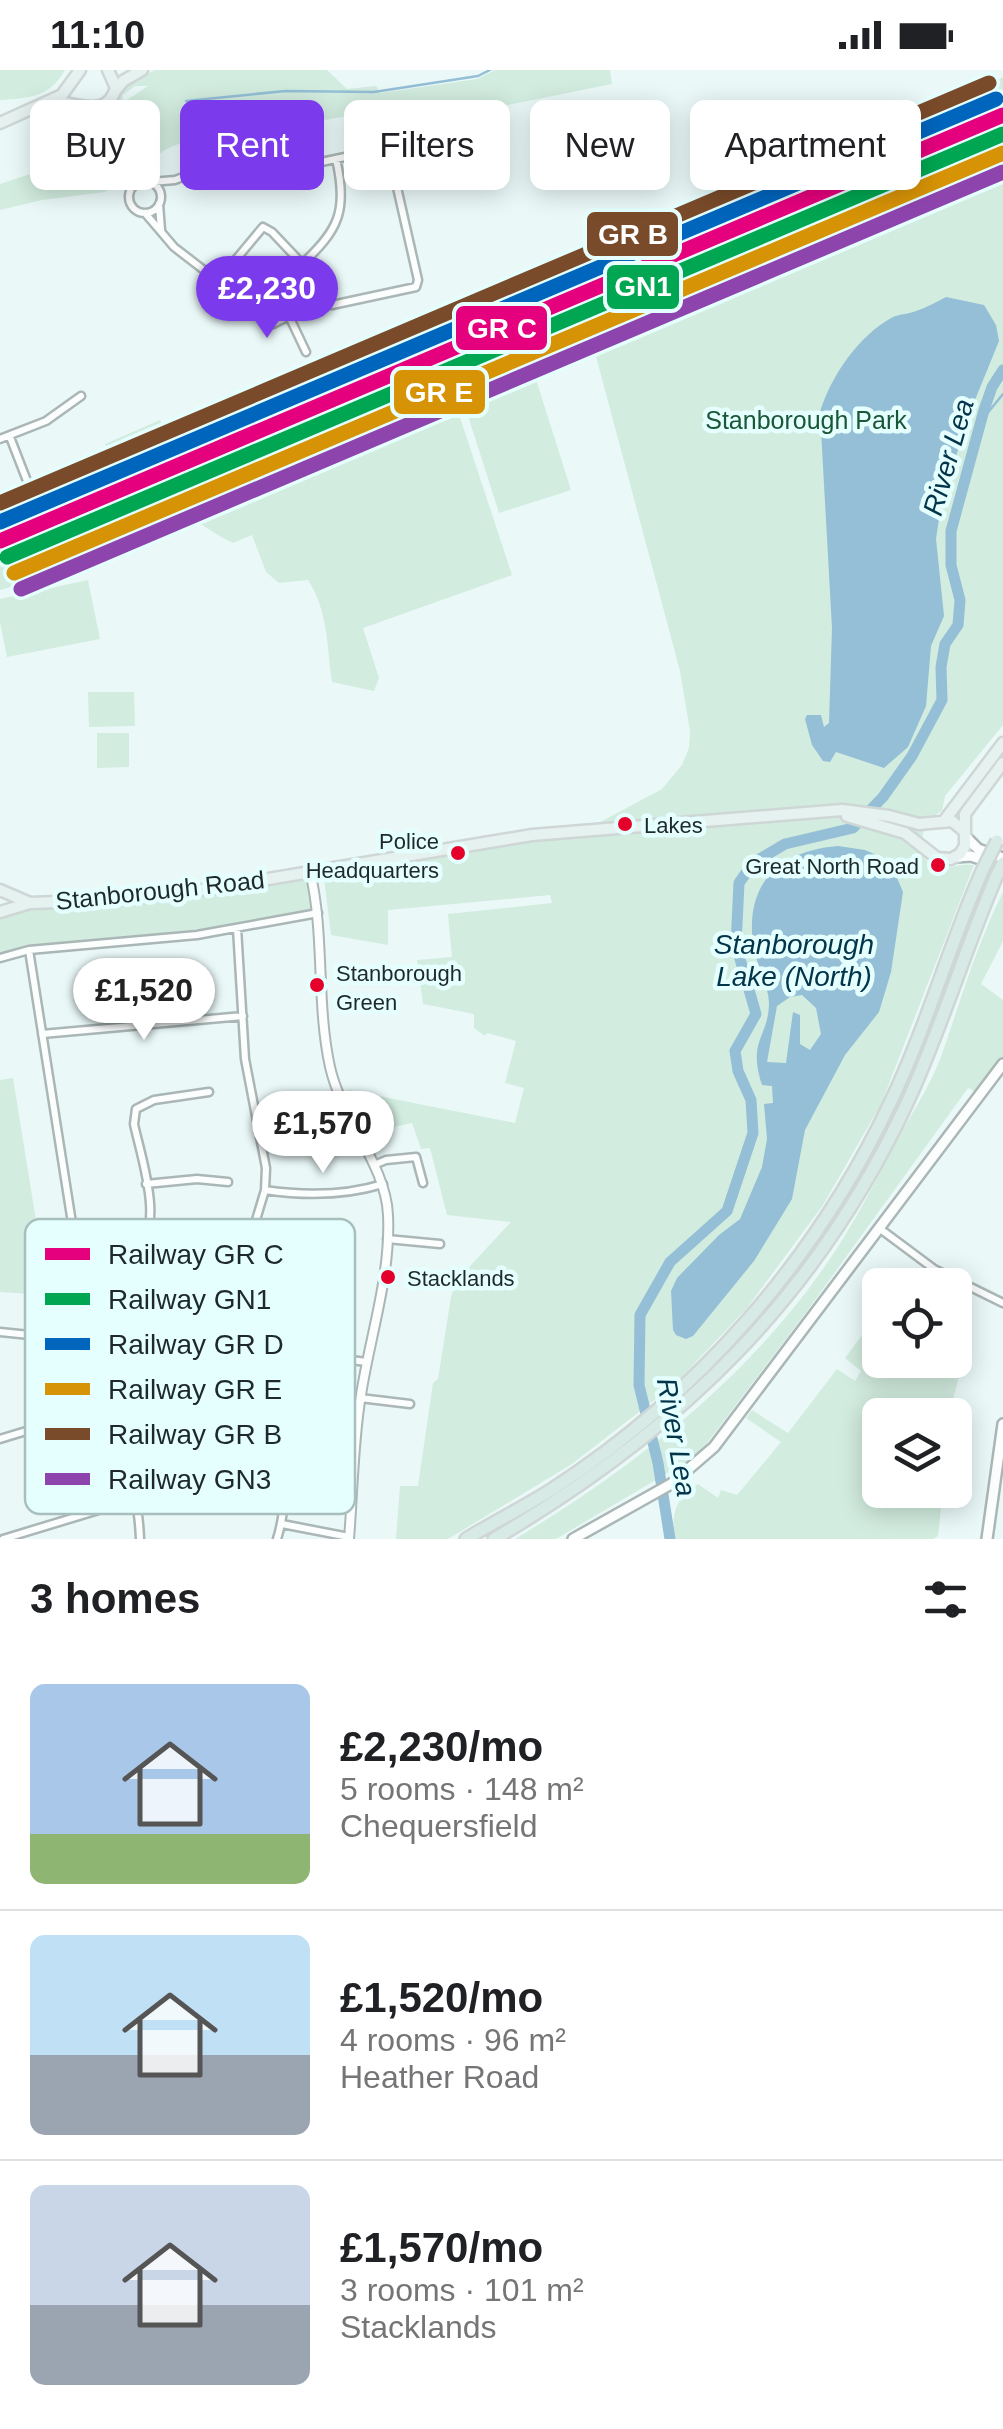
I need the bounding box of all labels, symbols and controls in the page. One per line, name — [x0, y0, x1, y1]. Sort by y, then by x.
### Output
text: 11:10 — [50, 14, 145, 56]
chip: Buy — [30, 100, 160, 190]
chip: Rent — [180, 100, 324, 190]
chip: Filters — [344, 100, 510, 190]
chip: New — [530, 100, 670, 190]
chip: Apartment — [690, 100, 921, 190]
line badge: GR B — [585, 210, 680, 258]
text: GR B — [598, 219, 668, 250]
pin: £2,230 — [186, 256, 348, 341]
line badge: GN1 — [605, 263, 681, 311]
text: £2,230 — [218, 270, 316, 306]
text: GN1 — [614, 271, 672, 302]
line badge: GR C — [454, 304, 549, 352]
text: GR C — [467, 313, 537, 344]
line badge: GR E — [392, 368, 487, 416]
text: GR E — [405, 377, 473, 408]
water label: River Lea — [917, 395, 980, 519]
park label: Stanborough Park — [705, 406, 907, 434]
place label: Lakes — [644, 813, 703, 838]
marker: Lakes — [615, 814, 635, 834]
place label: Police Headquarters — [306, 829, 439, 883]
marker: Police Headquarters — [448, 843, 468, 863]
place label: Great North Road — [745, 854, 919, 879]
marker: Great North Road — [928, 855, 948, 875]
street label: Stanborough Road — [54, 865, 266, 915]
water label: Stanborough Lake (North) — [714, 929, 874, 992]
pin: £1,520 — [63, 958, 225, 1043]
place label: Stanborough Green — [336, 961, 462, 1015]
text: £1,520 — [95, 972, 193, 1008]
marker: Stanborough Green — [307, 975, 327, 995]
pin: £1,570 — [242, 1091, 404, 1176]
text: £1,570 — [274, 1105, 372, 1141]
legend — [25, 1219, 355, 1514]
text: Railway GR C — [108, 1239, 284, 1270]
place label: Stacklands — [407, 1266, 515, 1291]
marker: Stacklands — [378, 1267, 398, 1287]
map controls — [862, 1268, 972, 1508]
button: locate — [862, 1268, 972, 1378]
text: Railway GN1 — [108, 1284, 271, 1315]
text: Railway GR D — [108, 1329, 284, 1360]
text: Railway GR E — [108, 1374, 282, 1405]
water label: River Lea — [651, 1375, 702, 1499]
button: layers — [862, 1398, 972, 1508]
text: Railway GR B — [108, 1419, 282, 1450]
text: Railway GN3 — [108, 1464, 271, 1495]
icon: filters — [918, 1572, 973, 1627]
text: 3 homes — [30, 1575, 200, 1622]
text: £2,230/mo — [340, 1723, 543, 1770]
icon: home — [110, 1724, 230, 1844]
text: 5 rooms · 148 m² — [340, 1771, 584, 1807]
text: Chequersfield — [340, 1808, 537, 1844]
text: £1,520/mo — [340, 1974, 543, 2021]
icon: home — [110, 1975, 230, 2095]
text: 4 rooms · 96 m² — [340, 2022, 566, 2058]
text: Heather Road — [340, 2059, 539, 2095]
text: £1,570/mo — [340, 2224, 543, 2271]
icon: home — [110, 2225, 230, 2345]
text: 3 rooms · 101 m² — [340, 2272, 584, 2308]
text: Stacklands — [340, 2309, 497, 2345]

